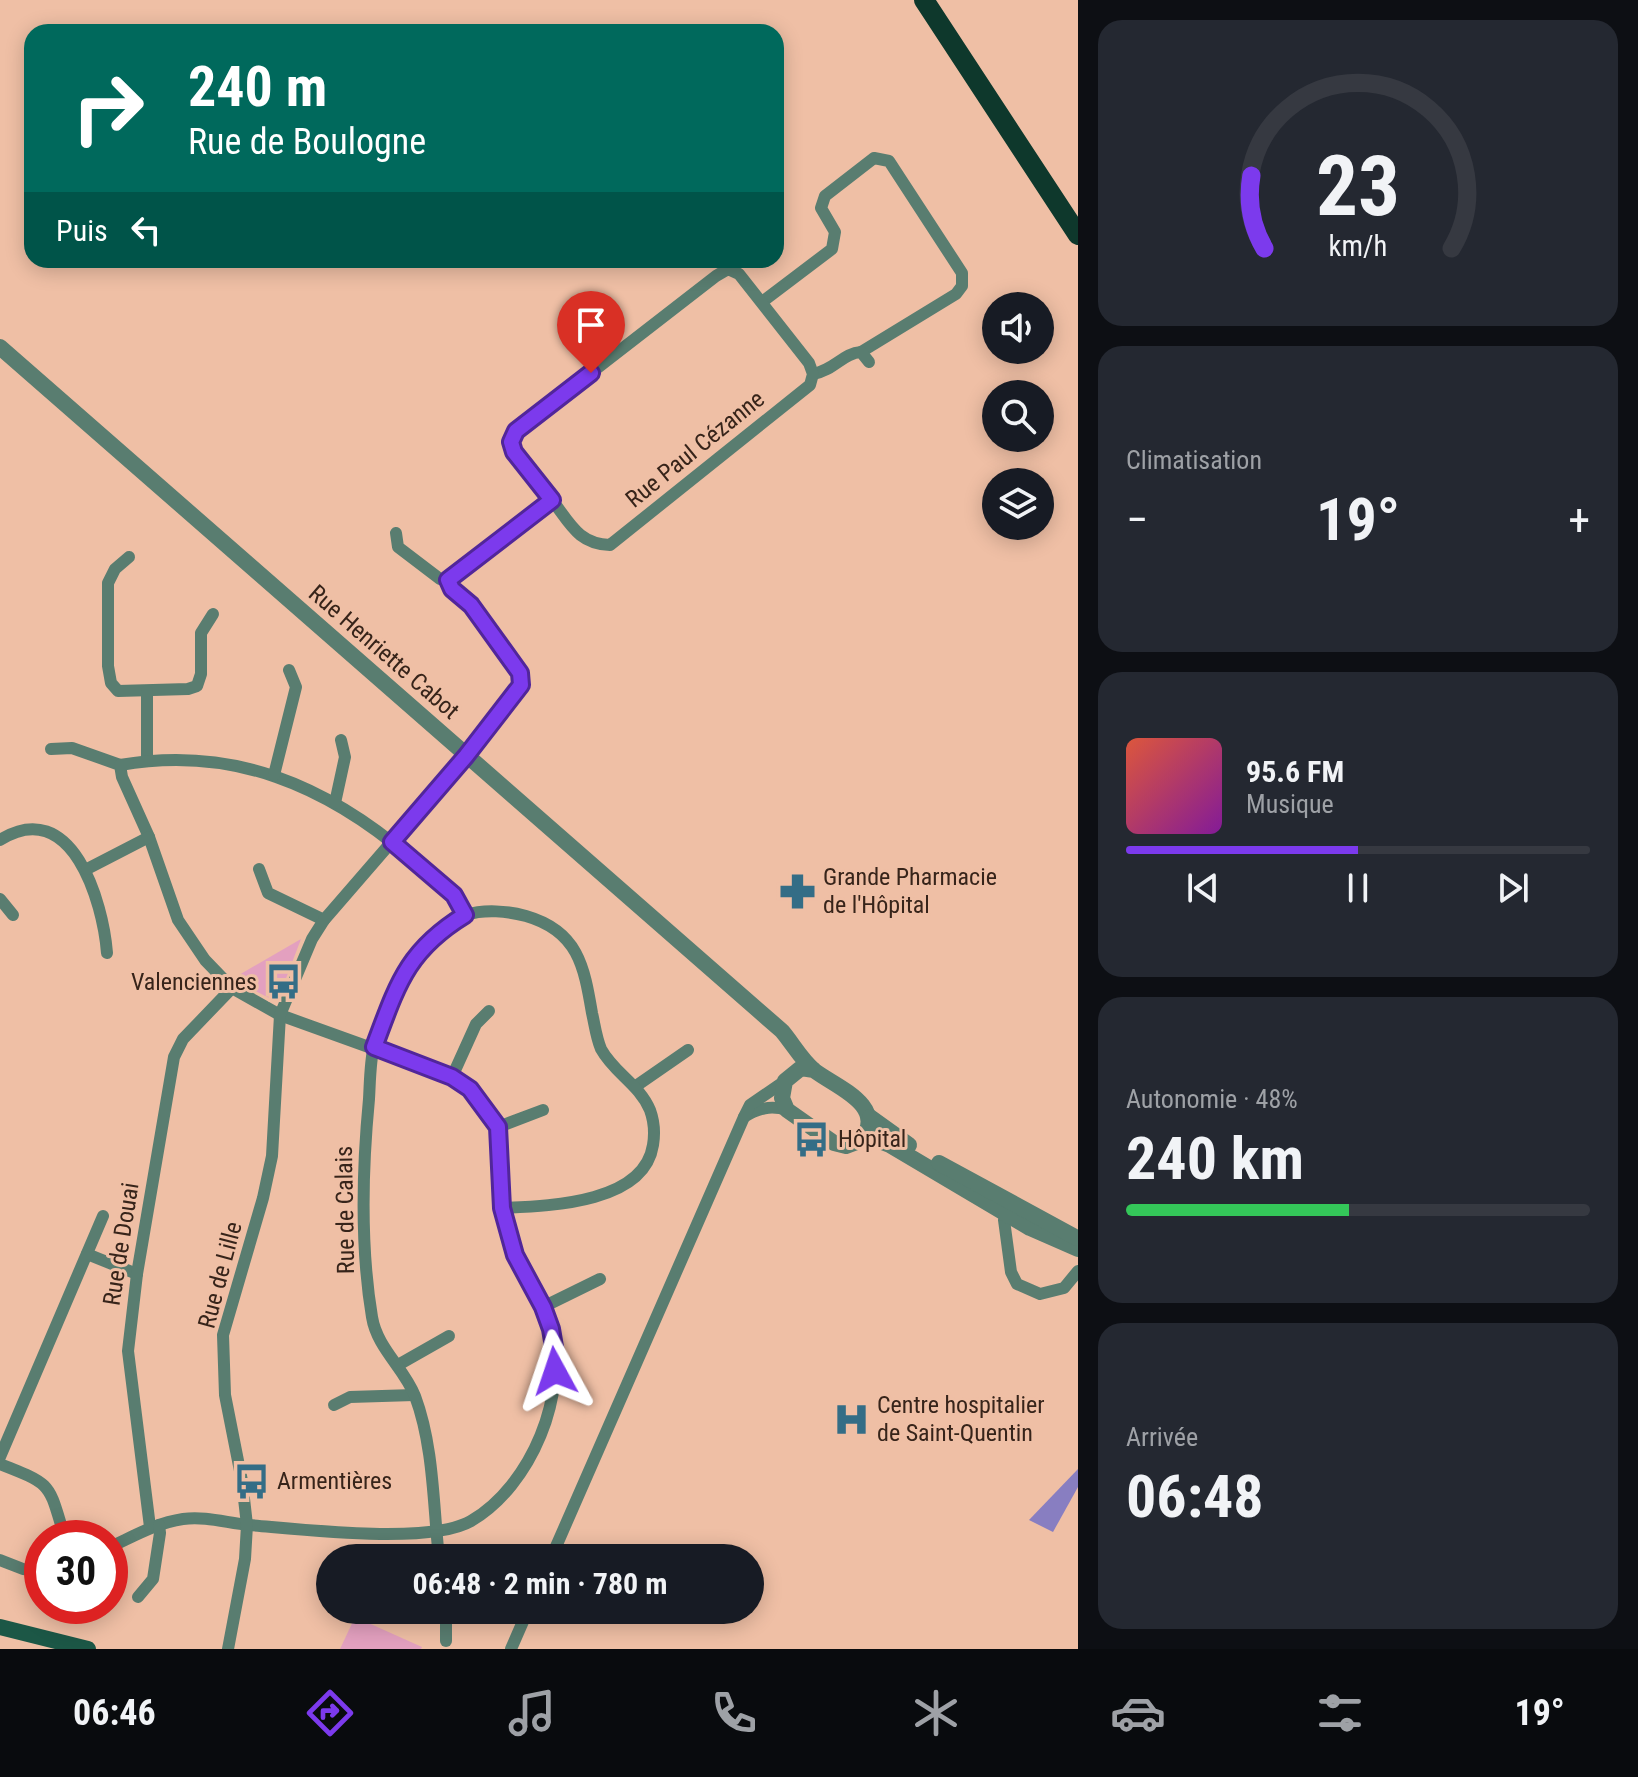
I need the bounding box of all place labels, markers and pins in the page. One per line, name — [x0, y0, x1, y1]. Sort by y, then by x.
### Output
pin — [557, 291, 625, 373]
place label: Grande Pharmacie de l'Hôpital — [823, 863, 997, 919]
pharmacy icon: Grande Pharmacie de l'Hôpital — [778, 872, 816, 910]
bus stop icon: Valenciennes — [264, 963, 302, 1001]
place label: Valenciennes — [131, 968, 257, 996]
bus stop icon: Hôpital — [793, 1120, 831, 1158]
place label: Hôpital — [838, 1125, 906, 1153]
place label: Centre hospitalier de Saint-Quentin — [877, 1391, 1045, 1447]
hospital icon: Centre hospitalier de Saint-Quentin — [832, 1400, 870, 1438]
bus stop icon: Armentières — [232, 1462, 270, 1500]
place label: Armentières — [277, 1467, 392, 1495]

